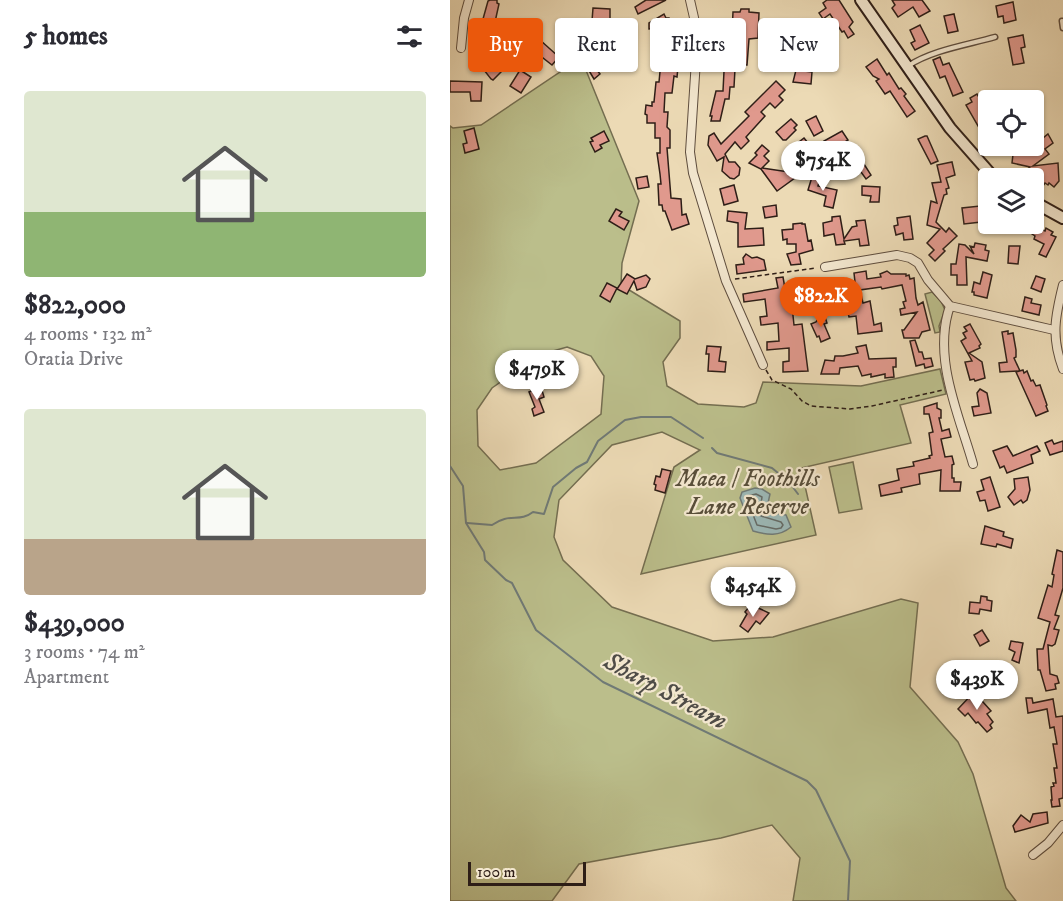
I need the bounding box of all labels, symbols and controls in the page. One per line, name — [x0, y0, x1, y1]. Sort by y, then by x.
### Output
chip: Buy — [468, 18, 543, 72]
chip: Rent — [555, 18, 638, 72]
chip: Filters — [650, 18, 746, 72]
chip: New — [758, 18, 839, 72]
text: 5 homes — [24, 20, 108, 53]
icon: filters — [393, 20, 426, 53]
map controls — [978, 90, 1044, 234]
button: locate — [978, 90, 1044, 156]
icon: home — [171, 130, 279, 238]
pin: $754K — [781, 141, 865, 192]
text: $754K — [795, 148, 851, 173]
button: layers — [978, 168, 1044, 234]
pin: $822K — [779, 277, 863, 328]
text: $822K — [794, 284, 848, 309]
text: $822,000 — [24, 289, 126, 322]
text: 4 rooms · 132 m² — [24, 322, 152, 347]
text: Oratia Drive — [24, 347, 123, 372]
pin: $479K — [495, 350, 579, 401]
text: $479K — [509, 357, 565, 382]
icon: home — [171, 448, 279, 556]
park label: Maea / Foothills Lane Reserve — [674, 464, 820, 522]
pin: $454K — [711, 567, 795, 618]
text: $454K — [725, 574, 781, 599]
text: $439,000 — [24, 607, 125, 640]
text: 3 rooms · 74 m² — [24, 640, 145, 665]
water label: Sharp Stream — [597, 645, 733, 738]
pin: $439K — [935, 660, 1019, 711]
text: Apartment — [24, 665, 109, 690]
text: $439K — [950, 667, 1004, 692]
scale bar — [468, 859, 586, 886]
text: 100 m — [477, 862, 516, 882]

